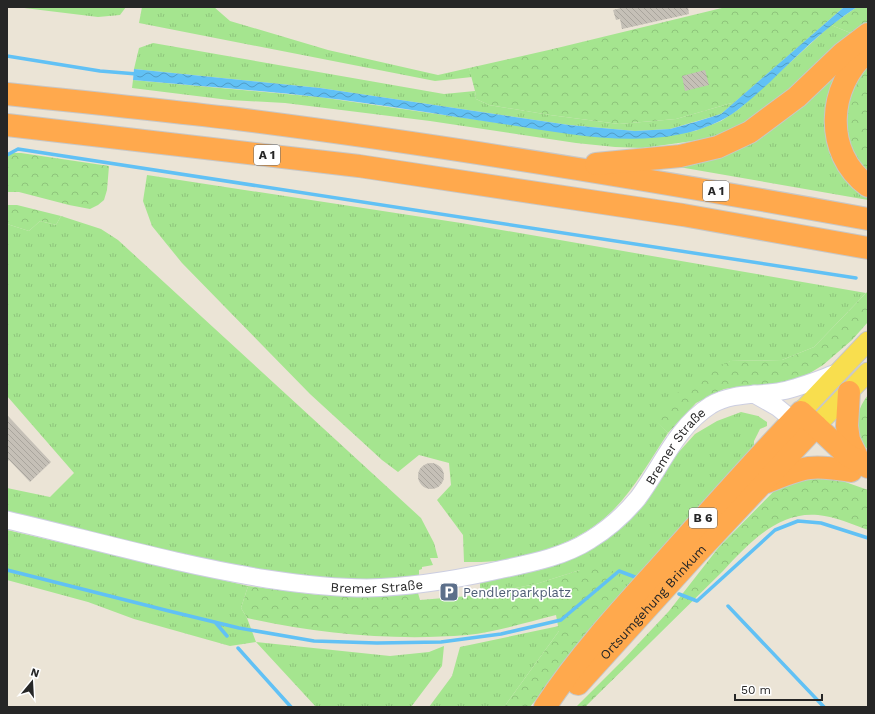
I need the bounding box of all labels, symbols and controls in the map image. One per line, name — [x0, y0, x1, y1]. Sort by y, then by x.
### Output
road number: A 1 — [254, 145, 280, 165]
road number: A 1 — [703, 181, 729, 201]
street label: Bremer Straße — [642, 404, 708, 487]
road number: B 6 — [689, 508, 717, 528]
street label: Ortsumgehung Brinkum — [596, 541, 709, 663]
street label: Bremer Straße — [330, 576, 424, 596]
parking icon: Pendlerparkplatz — [438, 581, 460, 603]
place label: Pendlerparkplatz — [463, 585, 571, 600]
north arrow — [12, 662, 52, 702]
text: N — [29, 666, 41, 680]
scale bar — [735, 676, 822, 702]
text: 50 m — [741, 683, 771, 697]

